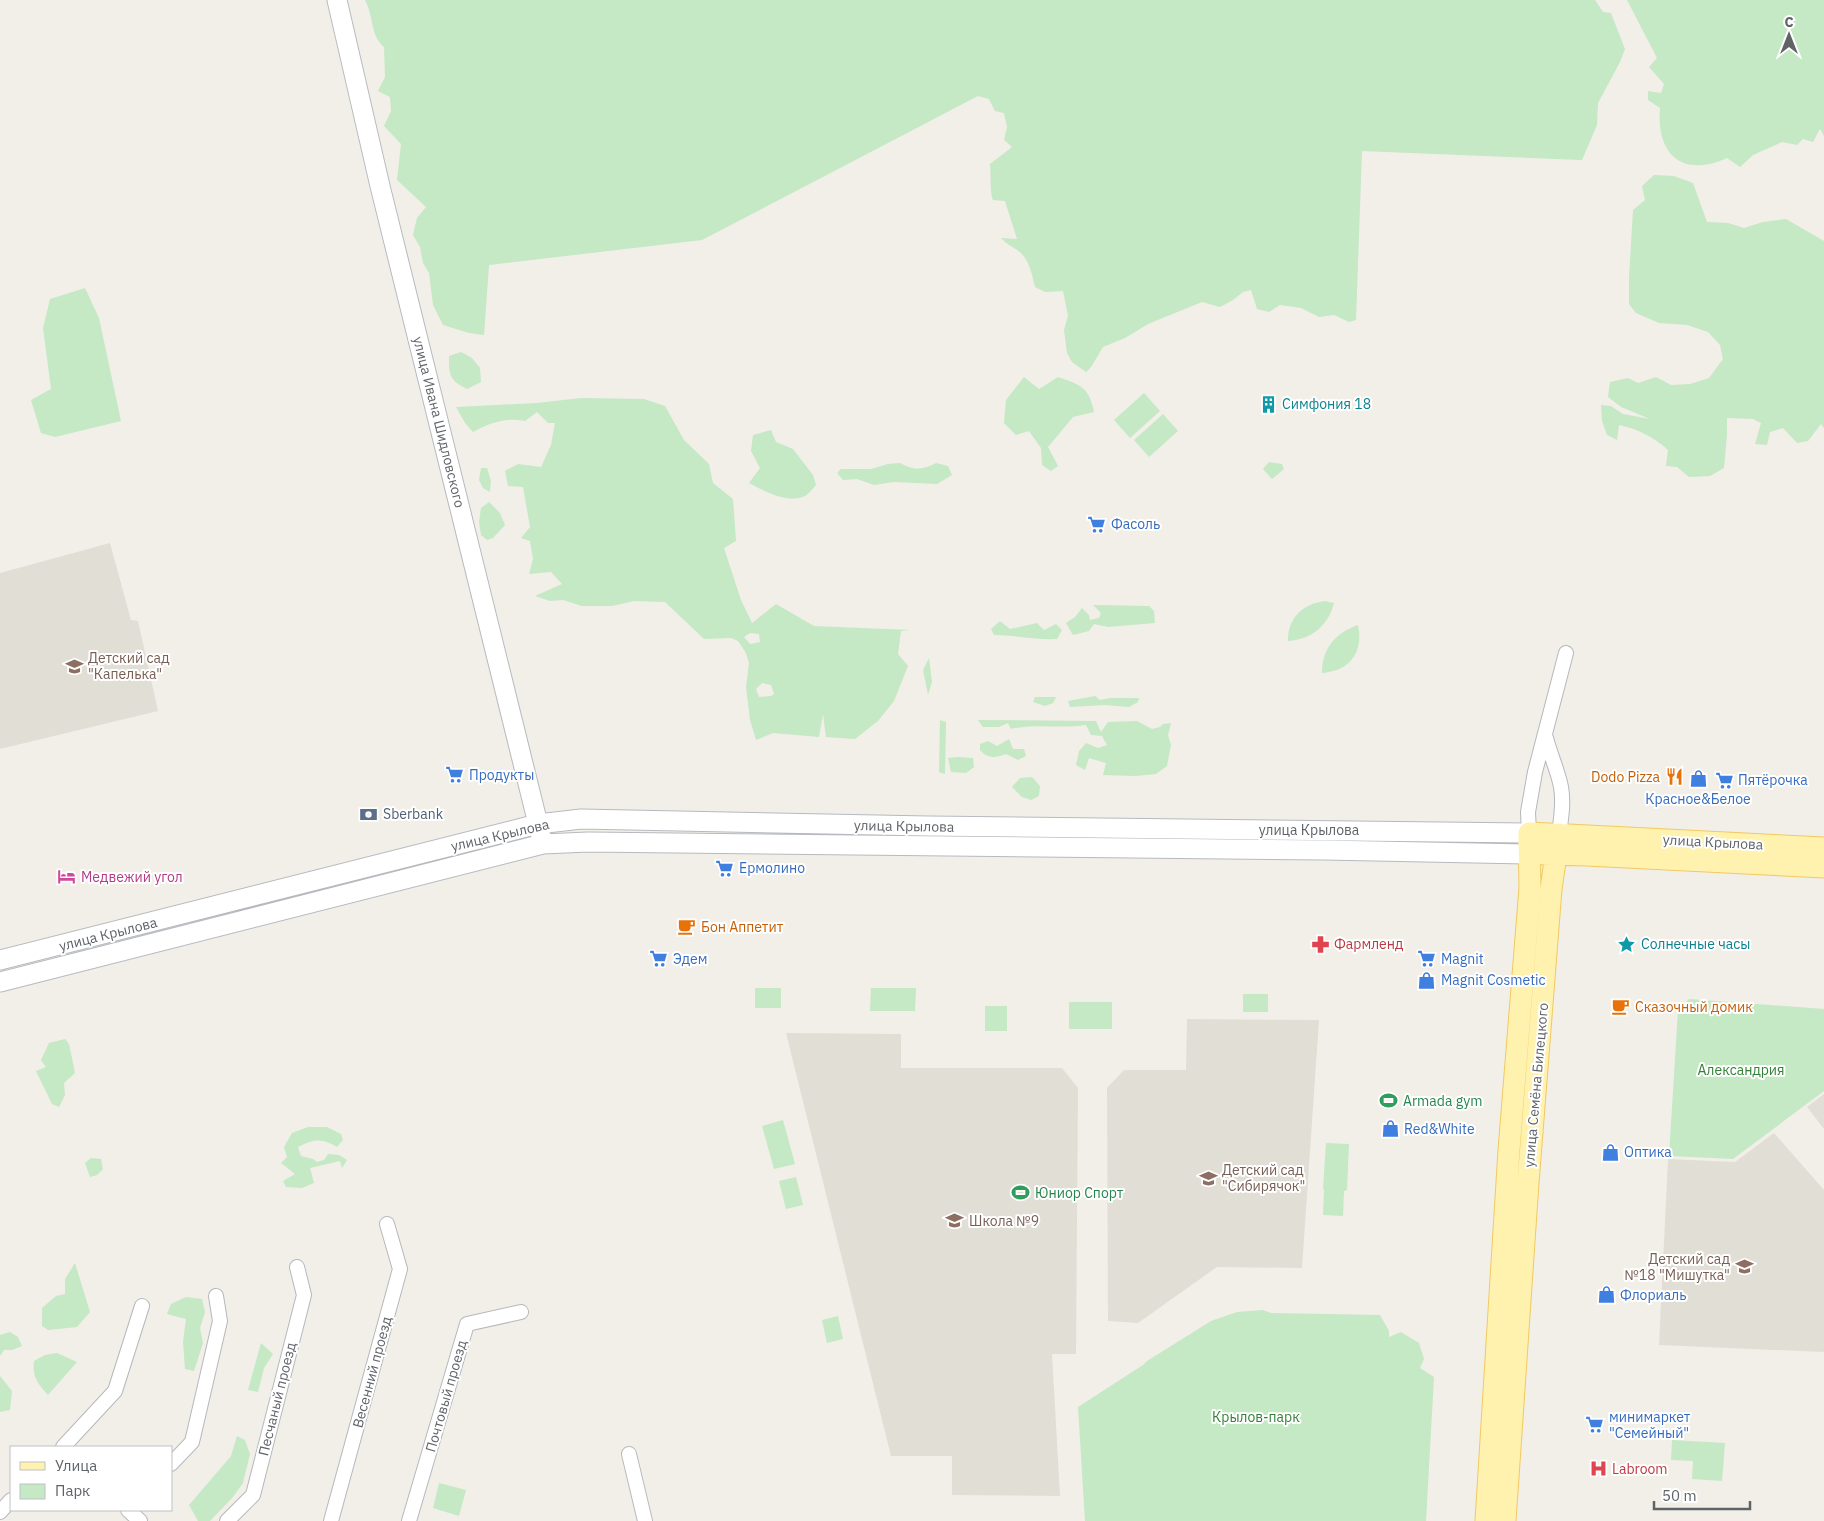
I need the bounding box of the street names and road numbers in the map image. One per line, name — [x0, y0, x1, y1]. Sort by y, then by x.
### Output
street label: улица Ивана Шидловского — [409, 335, 469, 510]
street label: улица Крылова — [449, 815, 552, 855]
street label: улица Крылова — [854, 816, 955, 836]
street label: улица Крылова — [1259, 821, 1360, 839]
street label: улица Крылова — [1662, 830, 1764, 854]
street label: улица Крылова — [57, 913, 159, 955]
street label: улица Семёна Билецкого — [1520, 1002, 1552, 1168]
street label: Весенний проезд — [348, 1314, 396, 1430]
street label: Почтовый проезд — [421, 1338, 471, 1454]
street label: Песчаный проезд — [254, 1340, 300, 1458]

